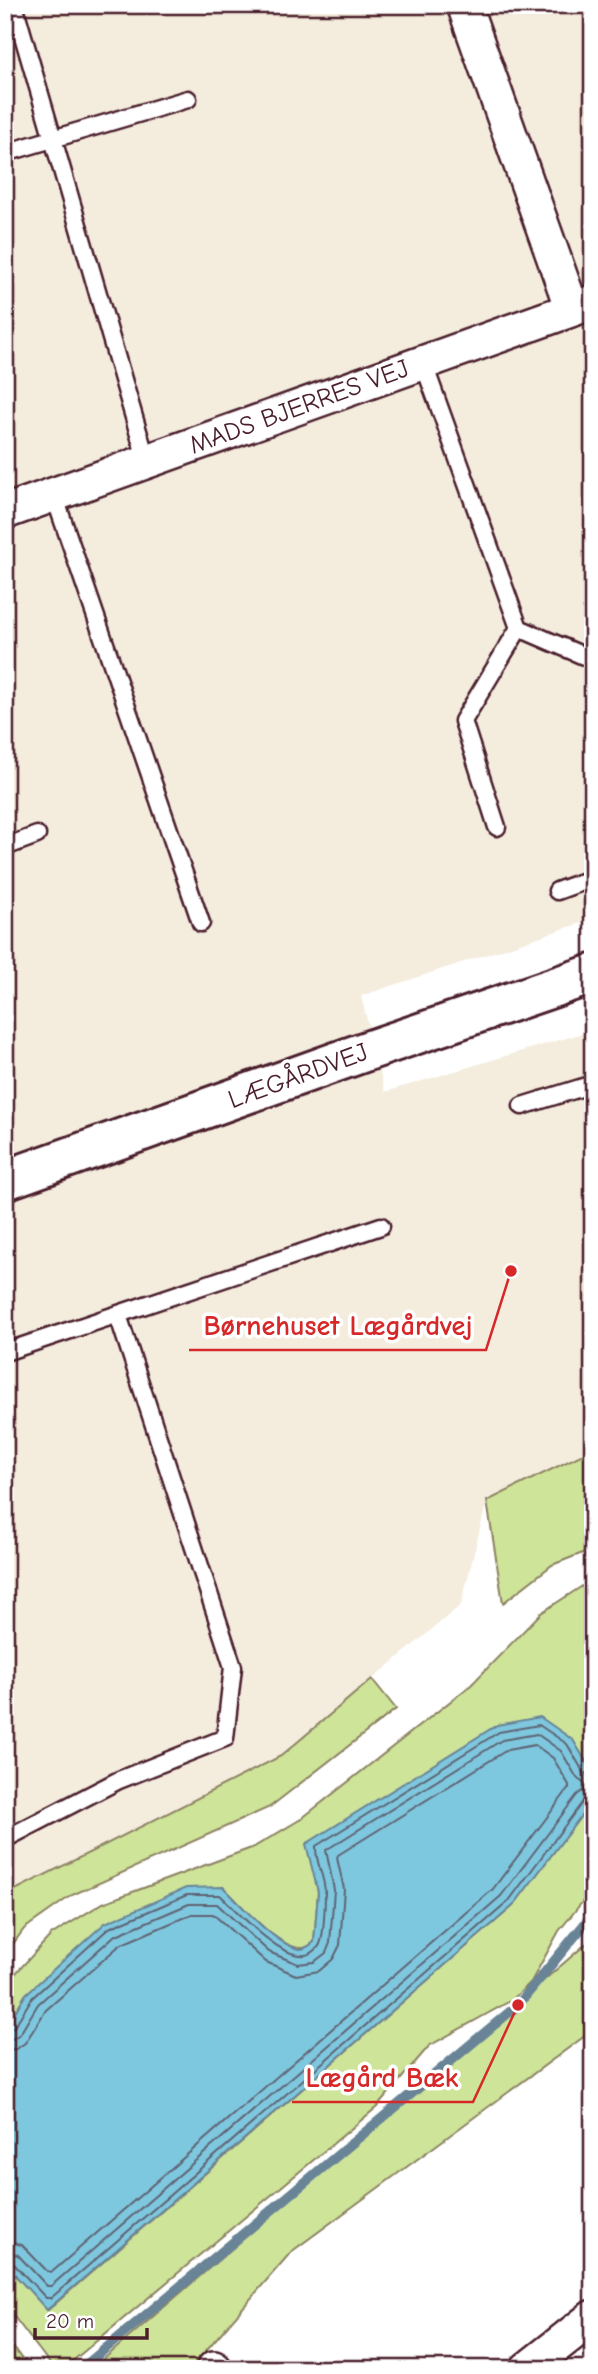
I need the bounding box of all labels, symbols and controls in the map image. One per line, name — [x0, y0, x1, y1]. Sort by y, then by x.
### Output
street label: MADS BJERRES VEJ — [185, 353, 413, 461]
street label: LÆGÅRDVEJ — [223, 1035, 372, 1115]
callout: Børnehuset Lægårdvej — [189, 1301, 486, 1350]
text: Børnehuset Lægårdvej — [203, 1310, 473, 1342]
callout: Lægård Bæk — [292, 2053, 473, 2102]
text: Lægård Bæk — [306, 2062, 459, 2094]
scale bar — [35, 2297, 147, 2341]
text: 20 m — [46, 2309, 94, 2333]

